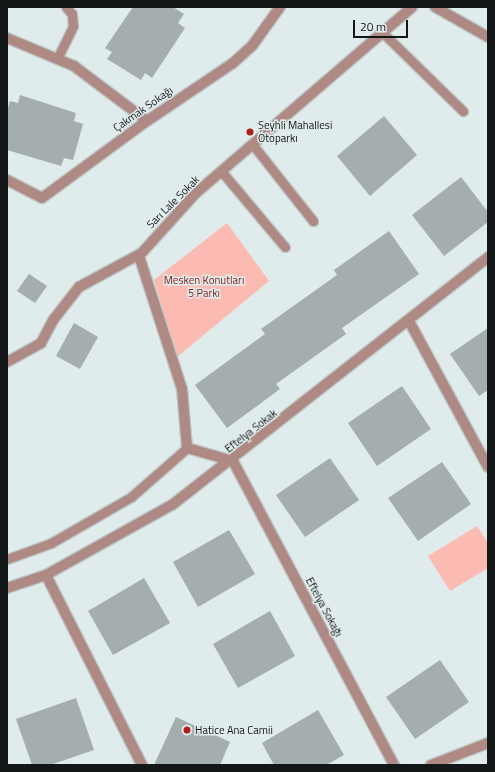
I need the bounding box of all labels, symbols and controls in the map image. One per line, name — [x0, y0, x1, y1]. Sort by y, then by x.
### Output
scale bar — [355, 12, 410, 38]
text: 20 m — [360, 17, 386, 36]
street label: Çakmak Sokağı — [111, 84, 175, 134]
place label: Şeyhli Mahallesi Otoparkı — [258, 119, 332, 145]
marker: Şeyhli Mahallesi Otoparkı — [245, 127, 255, 137]
street label: Sarı Lale Sokak — [144, 173, 202, 231]
park label: Mesken Konutları 5 Parkı — [164, 274, 244, 300]
street label: Eftelya Sokak — [222, 407, 280, 455]
street label: Eftelya Sokağı — [303, 575, 345, 639]
place label: Hatice Ana Camii — [195, 723, 273, 737]
marker: Hatice Ana Camii — [182, 725, 192, 735]

